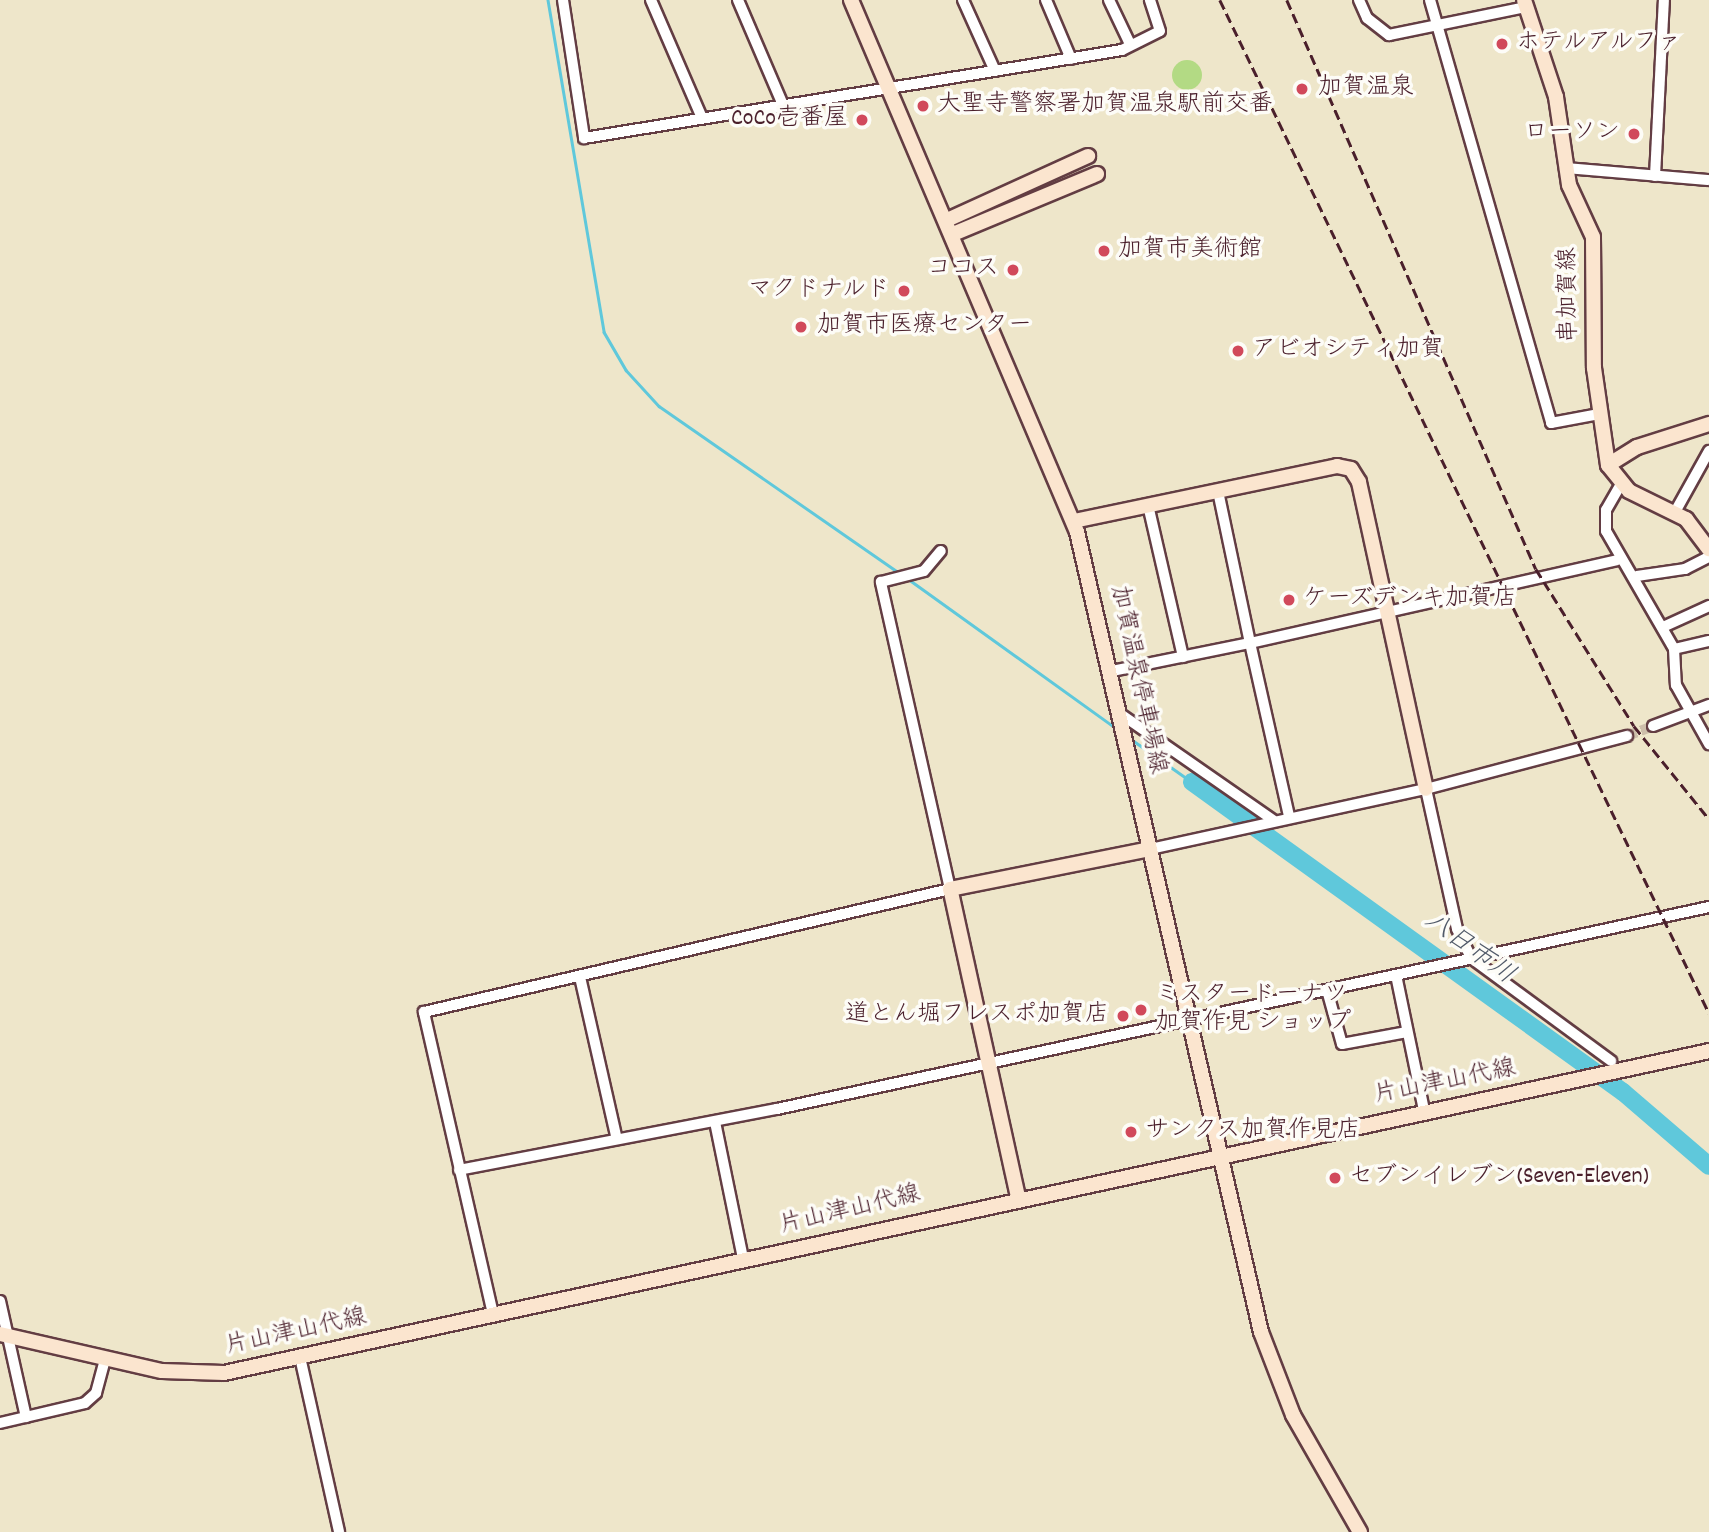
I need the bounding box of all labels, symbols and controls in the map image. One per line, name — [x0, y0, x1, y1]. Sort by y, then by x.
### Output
place label: ホテルアルファ — [1516, 30, 1684, 58]
marker: ホテルアルファ — [1494, 36, 1510, 52]
place label: 加賀温泉 — [1318, 75, 1414, 103]
marker: 加賀温泉 — [1292, 79, 1312, 99]
place label: 大聖寺警察署加賀温泉駅前交番 — [937, 92, 1273, 120]
marker: 大聖寺警察署加賀温泉駅前交番 — [915, 98, 931, 114]
place label: CoCo壱番屋 — [731, 106, 848, 134]
marker: CoCo壱番屋 — [854, 112, 870, 128]
place label: ローソン — [1524, 120, 1620, 148]
marker: ローソン — [1626, 126, 1642, 142]
place label: 加賀市美術館 — [1118, 237, 1262, 265]
marker: 加賀市美術館 — [1096, 243, 1112, 259]
street label: 串加賀線 — [1555, 247, 1585, 343]
place label: ココス — [927, 256, 999, 284]
marker: ココス — [1005, 262, 1021, 278]
place label: マクドナルド — [746, 277, 890, 305]
marker: マクドナルド — [896, 283, 912, 299]
place label: 加賀市医療センター — [817, 313, 1033, 341]
marker: 加賀市医療センター — [791, 317, 811, 337]
place label: アビオシティ加賀 — [1252, 337, 1444, 365]
marker: アビオシティ加賀 — [1230, 343, 1246, 359]
street label: 加賀温泉停車場線 — [1103, 583, 1171, 777]
place label: ケーズデンキ加賀店 — [1303, 586, 1519, 614]
marker: ケーズデンキ加賀店 — [1281, 592, 1297, 608]
water label: 八日市川 — [1418, 906, 1520, 992]
place label: ミスタードーナツ 加賀作見 ショップ — [1155, 982, 1352, 1038]
place label: 道とん堀フレスポ加賀店 — [845, 1002, 1109, 1030]
marker: ミスタードーナツ 加賀作見 ショップ — [1133, 1002, 1149, 1018]
marker: 道とん堀フレスポ加賀店 — [1115, 1008, 1131, 1024]
street label: 片山津山代線 — [1372, 1055, 1518, 1111]
place label: サンクス加賀作見店 — [1145, 1118, 1361, 1146]
marker: サンクス加賀作見店 — [1123, 1124, 1139, 1140]
place label: セブンイレブン(Seven-Eleven) — [1349, 1164, 1649, 1192]
marker: セブンイレブン(Seven-Eleven) — [1327, 1170, 1343, 1186]
street label: 片山津山代線 — [777, 1181, 923, 1241]
street label: 片山津山代線 — [223, 1304, 369, 1362]

